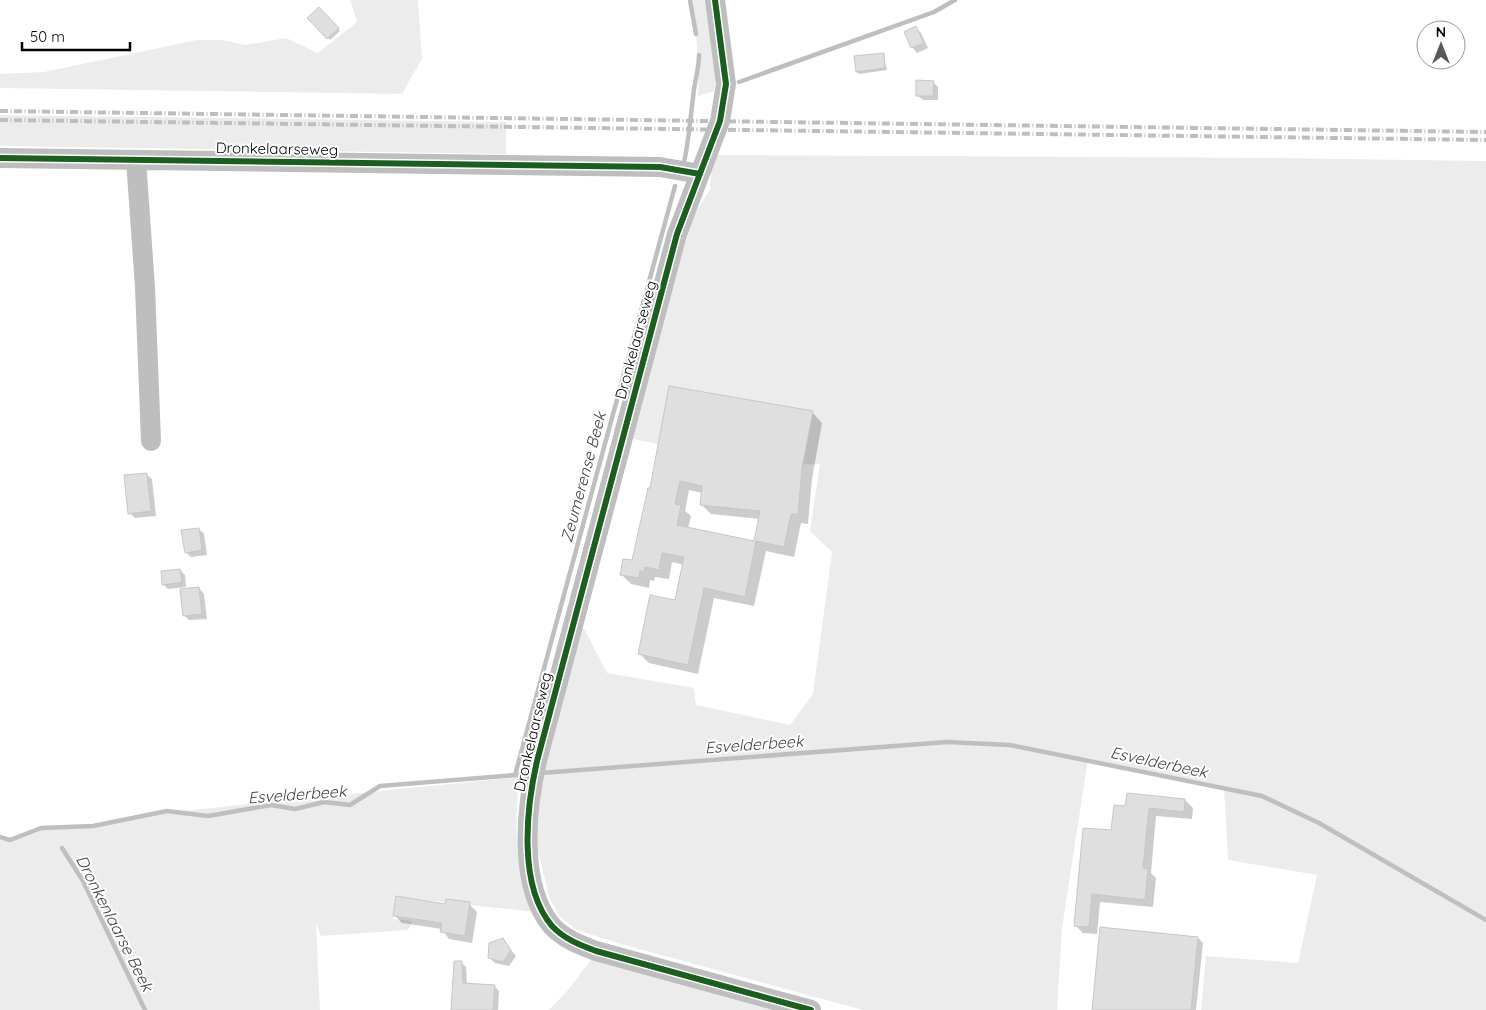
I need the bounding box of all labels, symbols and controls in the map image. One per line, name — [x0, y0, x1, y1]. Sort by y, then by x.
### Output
scale bar — [22, 20, 130, 52]
north arrow — [1416, 20, 1466, 70]
text: N — [1436, 23, 1446, 41]
text: 50 m — [30, 27, 65, 46]
street label: Dronkelaarseweg — [216, 138, 338, 159]
street label: Dronkelaarseweg — [611, 278, 661, 401]
water label: Zeumerense Beek — [556, 408, 610, 544]
street label: Dronkelaarseweg — [510, 670, 556, 794]
water label: Esvelderbeek — [704, 730, 805, 757]
water label: Esvelderbeek — [1109, 742, 1211, 782]
water label: Esvelderbeek — [247, 780, 348, 807]
water label: Dronkenlaarse Beek — [72, 852, 159, 996]

